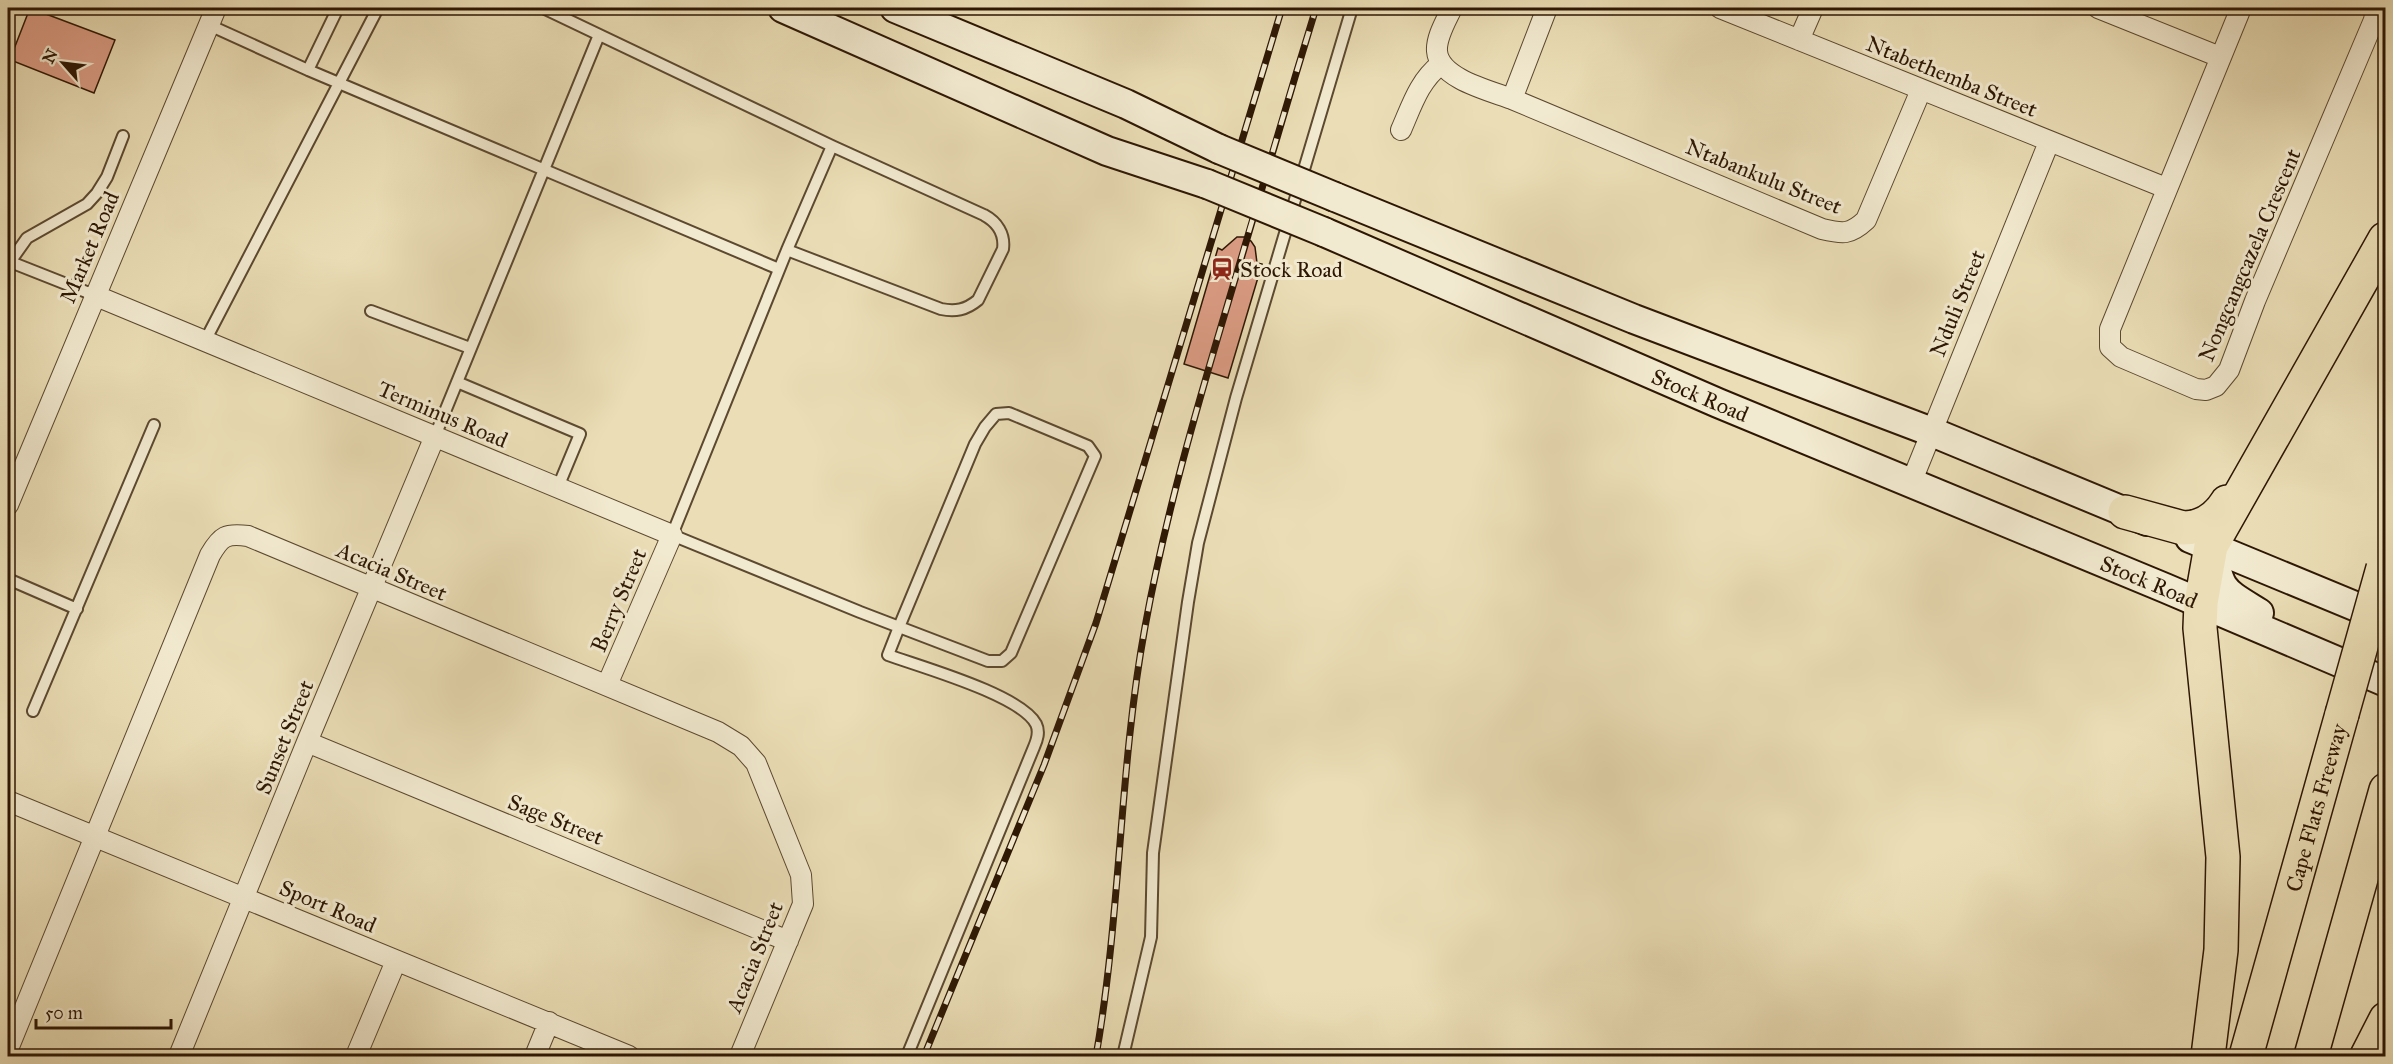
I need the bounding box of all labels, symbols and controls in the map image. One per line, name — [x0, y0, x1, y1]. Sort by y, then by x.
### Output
street label: Ntabethemba Street — [1862, 30, 2041, 123]
north arrow — [33, 33, 93, 93]
text: N — [39, 45, 62, 67]
street label: Ntabankulu Street — [1682, 133, 1846, 220]
street label: Nongcangcazela Crescent — [2192, 144, 2307, 366]
street label: Market Road — [54, 187, 125, 307]
street label: Nduli Street — [1924, 246, 1991, 360]
station icon: Stock Road — [1209, 256, 1235, 282]
place label: Stock Road — [1240, 256, 1343, 283]
street label: Stock Road — [1647, 363, 1752, 428]
street label: Terminus Road — [374, 375, 512, 454]
street label: Acacia Street — [332, 536, 451, 607]
street label: Berry Street — [585, 544, 652, 656]
street label: Stock Road — [2096, 550, 2202, 614]
street label: Sunset Street — [249, 676, 320, 798]
street label: Cape Flats Freeway — [2280, 720, 2353, 895]
street label: Sage Street — [504, 788, 608, 851]
street label: Sport Road — [275, 874, 380, 939]
street label: Acacia Street — [720, 898, 789, 1018]
scale bar — [36, 992, 171, 1030]
text: 50 m — [45, 1002, 83, 1024]

